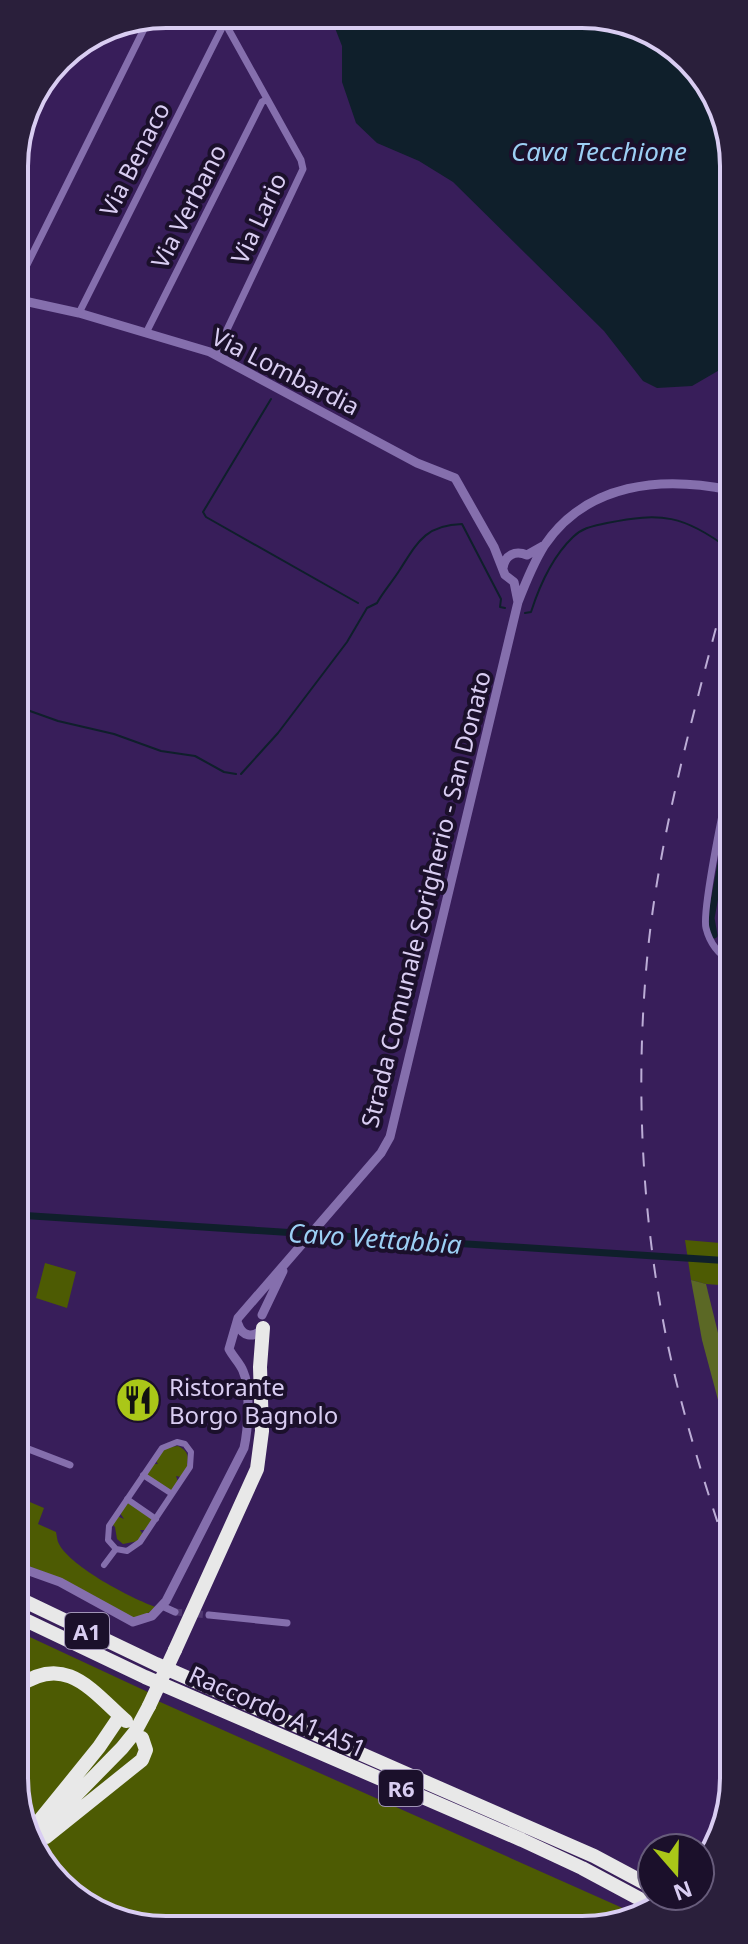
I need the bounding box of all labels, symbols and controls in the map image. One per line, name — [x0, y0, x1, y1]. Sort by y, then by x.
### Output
street label: Via Benaco — [91, 96, 177, 222]
water label: Cava Tecchione — [511, 133, 687, 169]
street label: Via Verbano — [143, 138, 233, 274]
street label: Via Lario — [223, 167, 293, 269]
street label: Via Lombardia — [206, 320, 366, 422]
street label: Strada Comunale Sorigherio - San Donato — [352, 667, 498, 1131]
water label: Cavo Vettabbia — [287, 1214, 463, 1262]
place label: Ristorante Borgo Bagnolo — [169, 1370, 338, 1431]
restaurant icon: Ristorante Borgo Bagnolo — [114, 1376, 162, 1424]
road number: A1 — [65, 1613, 109, 1649]
street label: Raccordo A1-A51 — [184, 1657, 372, 1765]
road number: R6 — [379, 1770, 423, 1806]
north arrow — [636, 1832, 716, 1912]
text: N — [670, 1875, 697, 1909]

